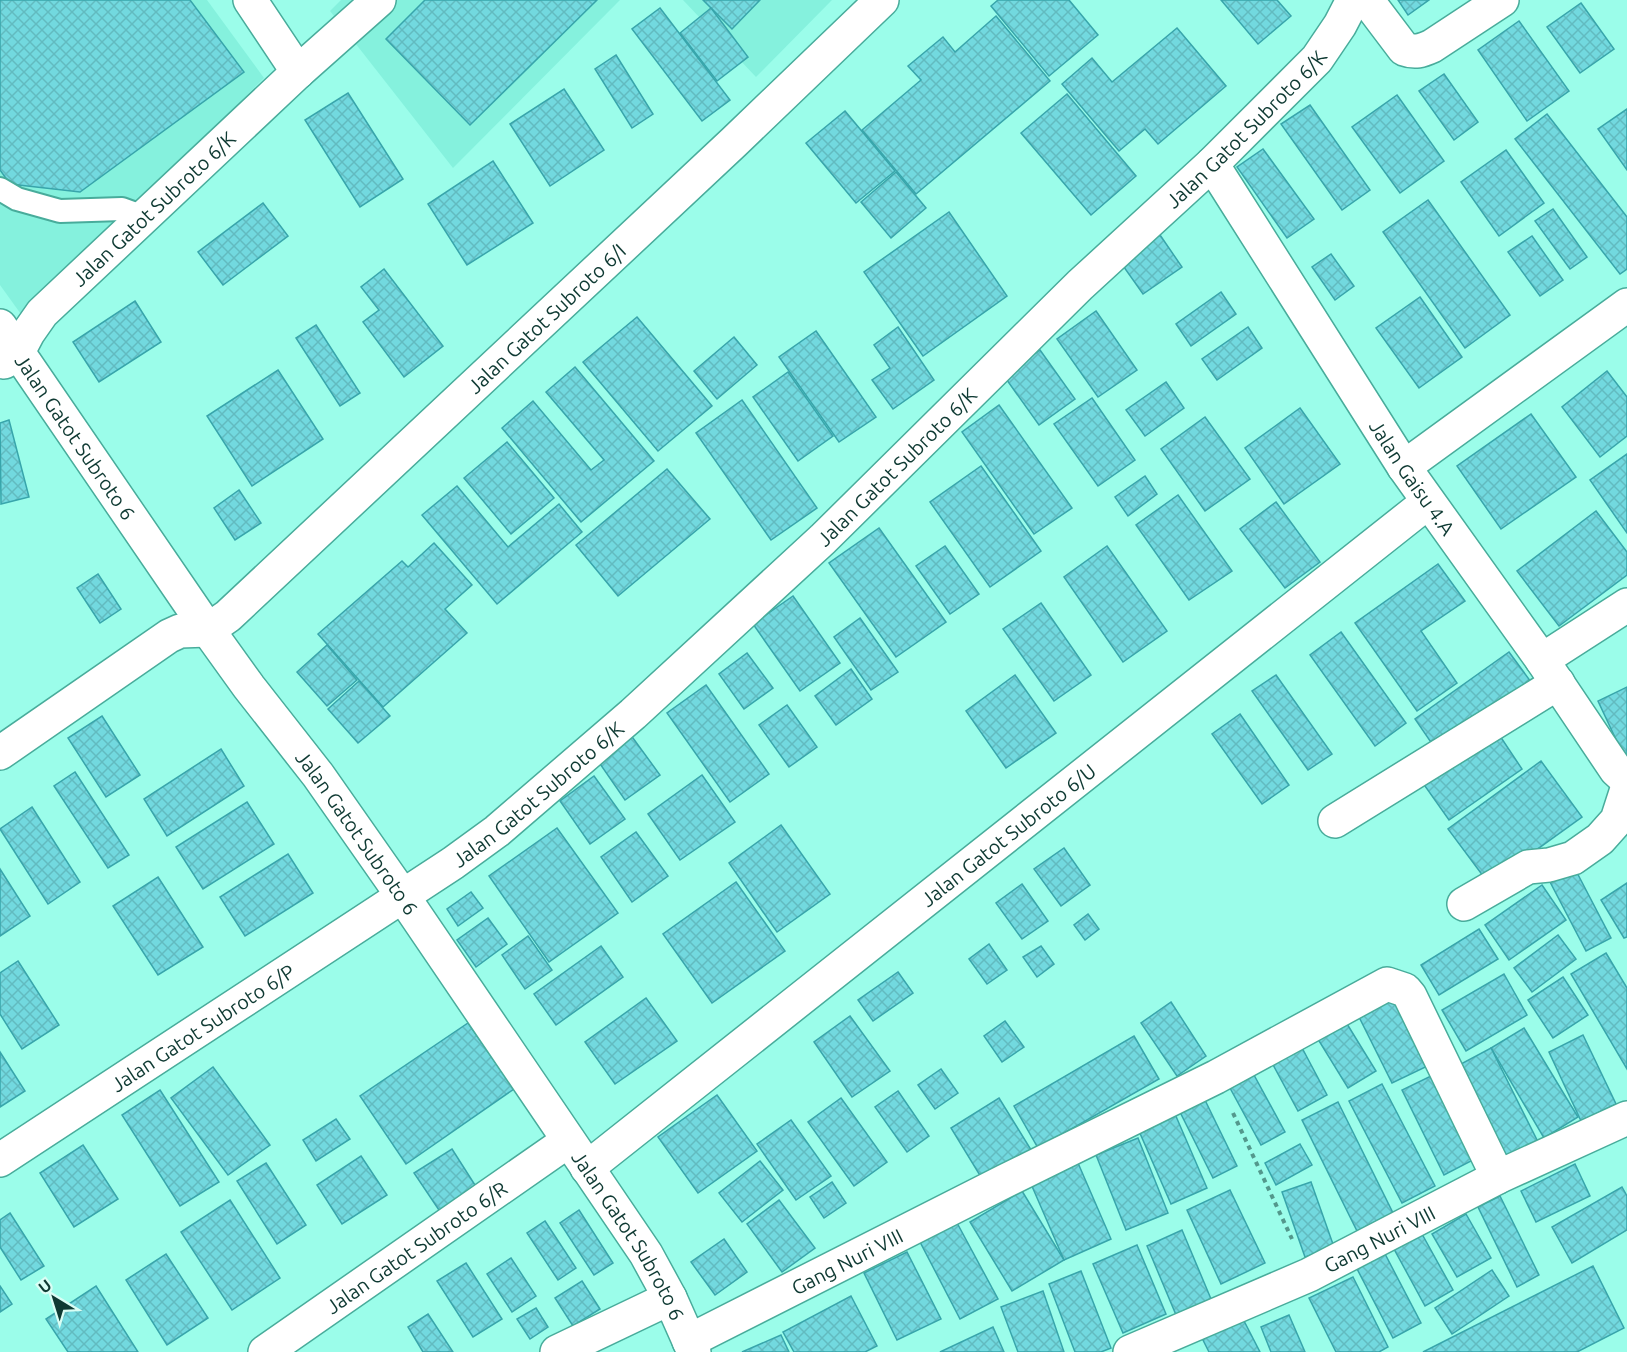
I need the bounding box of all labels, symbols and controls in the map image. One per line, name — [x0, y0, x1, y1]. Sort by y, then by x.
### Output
street label: Jalan Gatot Subroto 6/K — [1161, 46, 1331, 212]
street label: Jalan Gatot Subroto 6/K — [67, 126, 240, 290]
street label: Jalan Gatot Subroto 6/I — [462, 238, 630, 397]
street label: Jalan Gatot Subroto 6 — [11, 349, 140, 524]
street label: Jalan Gatot Subroto 6/K — [812, 383, 981, 550]
street label: Jalan Gaisu 4.A — [1365, 415, 1460, 539]
street label: Jalan Gatot Subroto 6/K — [448, 716, 628, 871]
street label: Jalan Gatot Subroto 6 — [292, 746, 423, 919]
street label: Jalan Gatot Subroto 6/U — [916, 758, 1100, 911]
street label: Jalan Gatot Subroto 6/P — [106, 959, 299, 1096]
street label: Jalan Gatot Subroto 6 — [568, 1146, 690, 1323]
street label: Jalan Gatot Subroto 6/R — [321, 1176, 511, 1318]
street label: Gang Nuri VIII — [1320, 1200, 1439, 1277]
street label: Gang Nuri VIII — [787, 1223, 906, 1299]
north arrow — [24, 1268, 84, 1328]
text: U — [35, 1276, 55, 1297]

